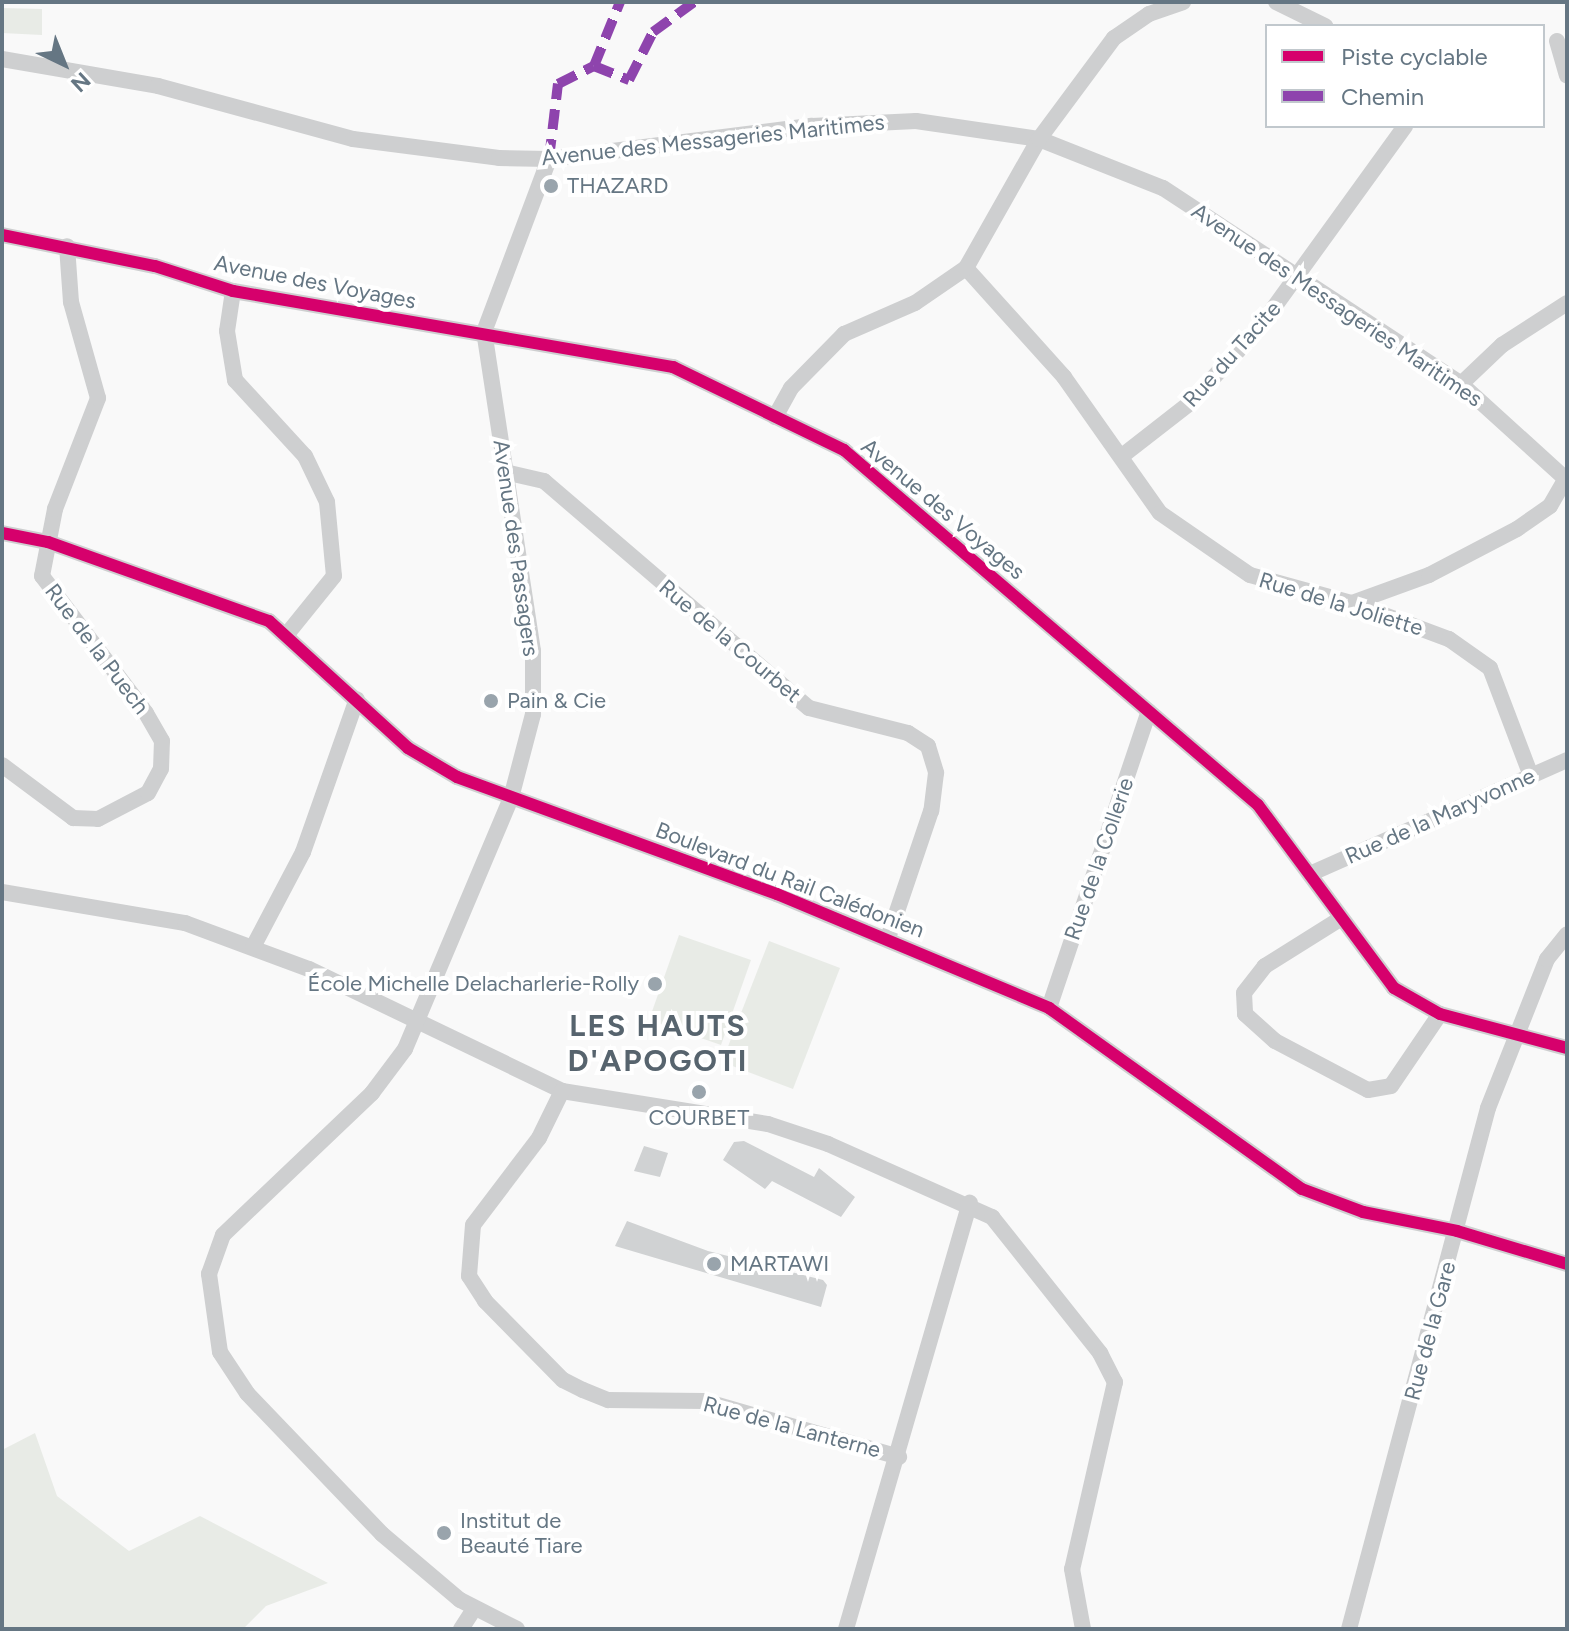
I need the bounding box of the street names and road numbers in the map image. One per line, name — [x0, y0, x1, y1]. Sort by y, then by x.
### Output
street label: Avenue des Messageries Maritimes — [540, 109, 886, 171]
street label: Avenue des Messageries Maritimes — [1187, 198, 1487, 412]
street label: Avenue des Voyages — [212, 249, 418, 315]
street label: Rue du Tacite — [1178, 296, 1286, 412]
street label: Avenue des Voyages — [856, 433, 1030, 585]
street label: Avenue des Passagers — [488, 438, 544, 658]
street label: Rue de la Joliette — [1256, 567, 1426, 641]
street label: Rue de la Courbet — [654, 574, 806, 708]
street label: Rue de la Puech — [39, 579, 155, 719]
street label: Rue de la Maryvonne — [1341, 762, 1539, 870]
street label: Rue de la Collerie — [1059, 774, 1139, 944]
street label: Boulevard du Rail Calédonien — [652, 817, 928, 943]
street label: Rue de la Gare — [1399, 1259, 1461, 1403]
street label: Rue de la Lanterne — [701, 1391, 883, 1463]

